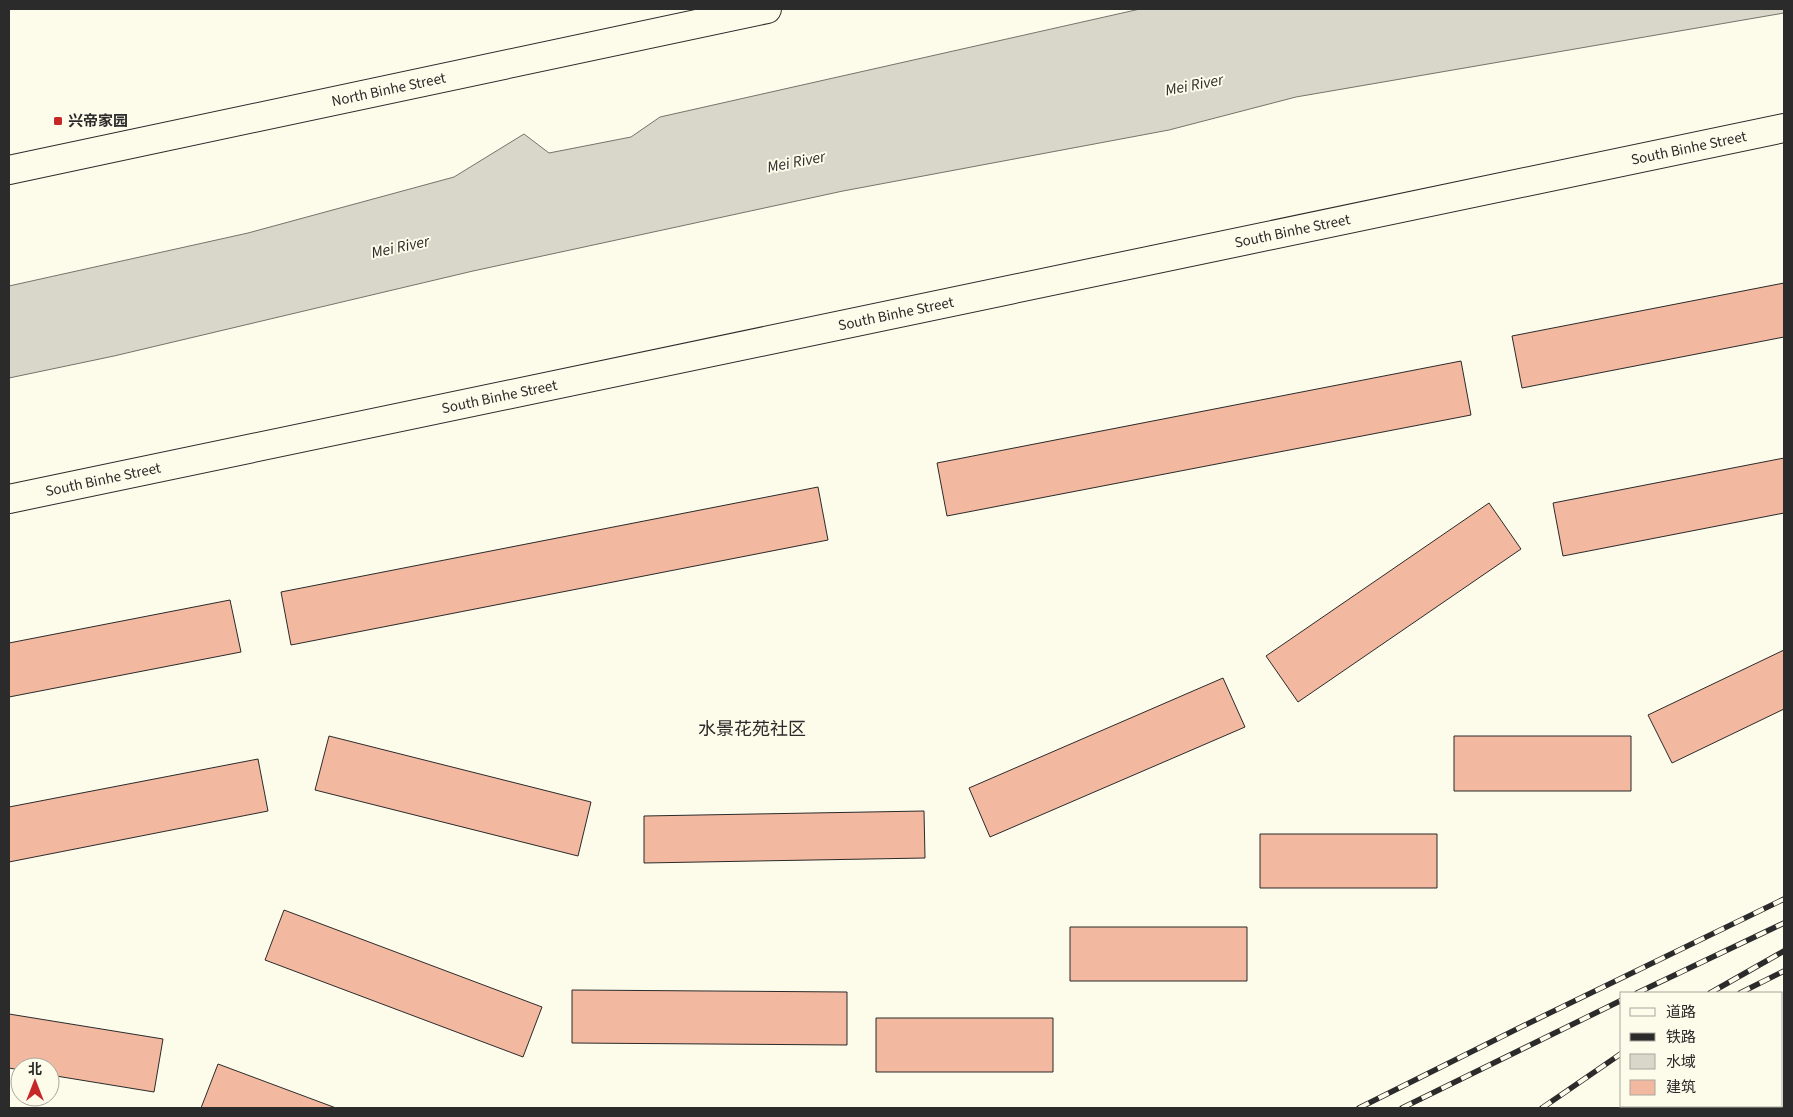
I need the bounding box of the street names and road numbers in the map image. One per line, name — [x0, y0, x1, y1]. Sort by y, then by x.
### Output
street label: North Binhe Street — [330, 68, 448, 112]
street label: South Binhe Street — [1629, 126, 1749, 171]
street label: South Binhe Street — [1233, 209, 1352, 254]
street label: South Binhe Street — [836, 292, 956, 336]
street label: South Binhe Street — [440, 375, 559, 419]
street label: South Binhe Street — [43, 458, 163, 502]

